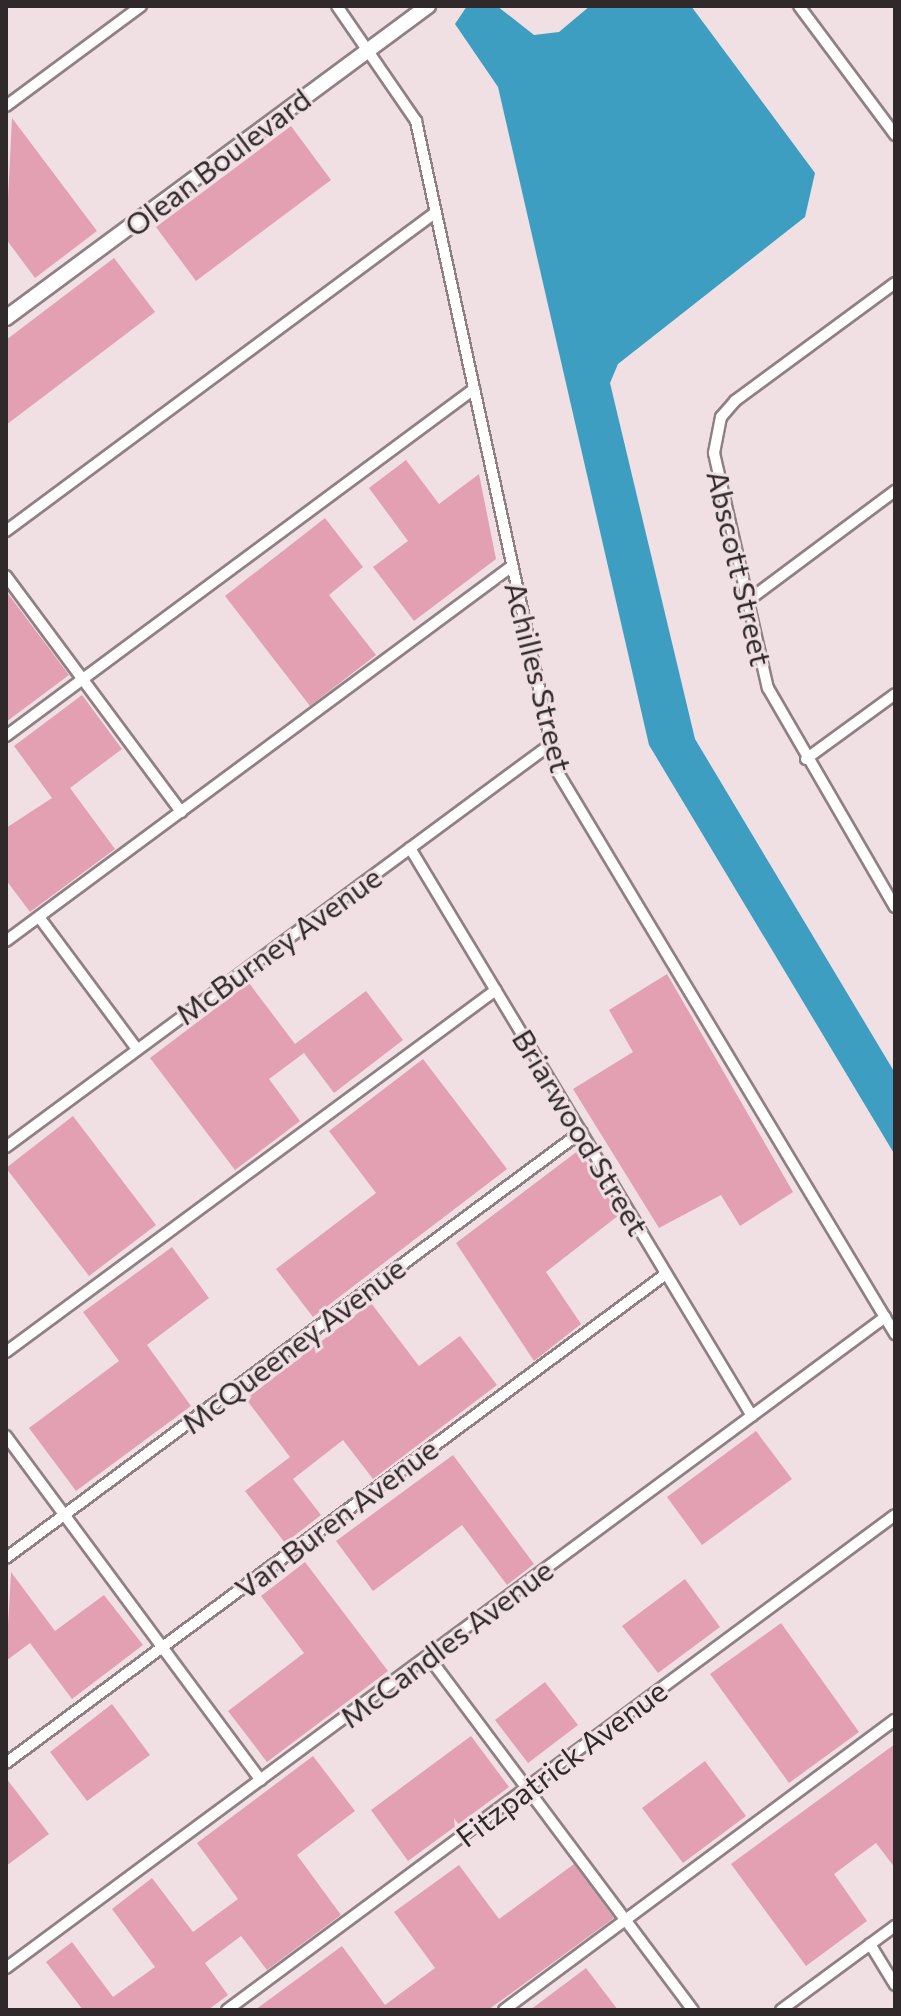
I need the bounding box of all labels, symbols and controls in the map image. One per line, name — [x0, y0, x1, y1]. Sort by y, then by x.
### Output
street label: Olean Boulevard — [117, 80, 317, 244]
street label: Abscott Street — [700, 467, 780, 669]
street label: Achilles Street — [498, 578, 580, 776]
street label: McBurney Avenue — [168, 858, 388, 1032]
street label: Briarwood Street — [505, 1022, 657, 1242]
street label: McQueeney Avenue — [174, 1249, 412, 1441]
street label: Van Buren Avenue — [228, 1430, 444, 1606]
street label: McCandles Avenue — [333, 1551, 559, 1735]
street label: Fitzpatrick Avenue — [449, 1672, 673, 1854]

